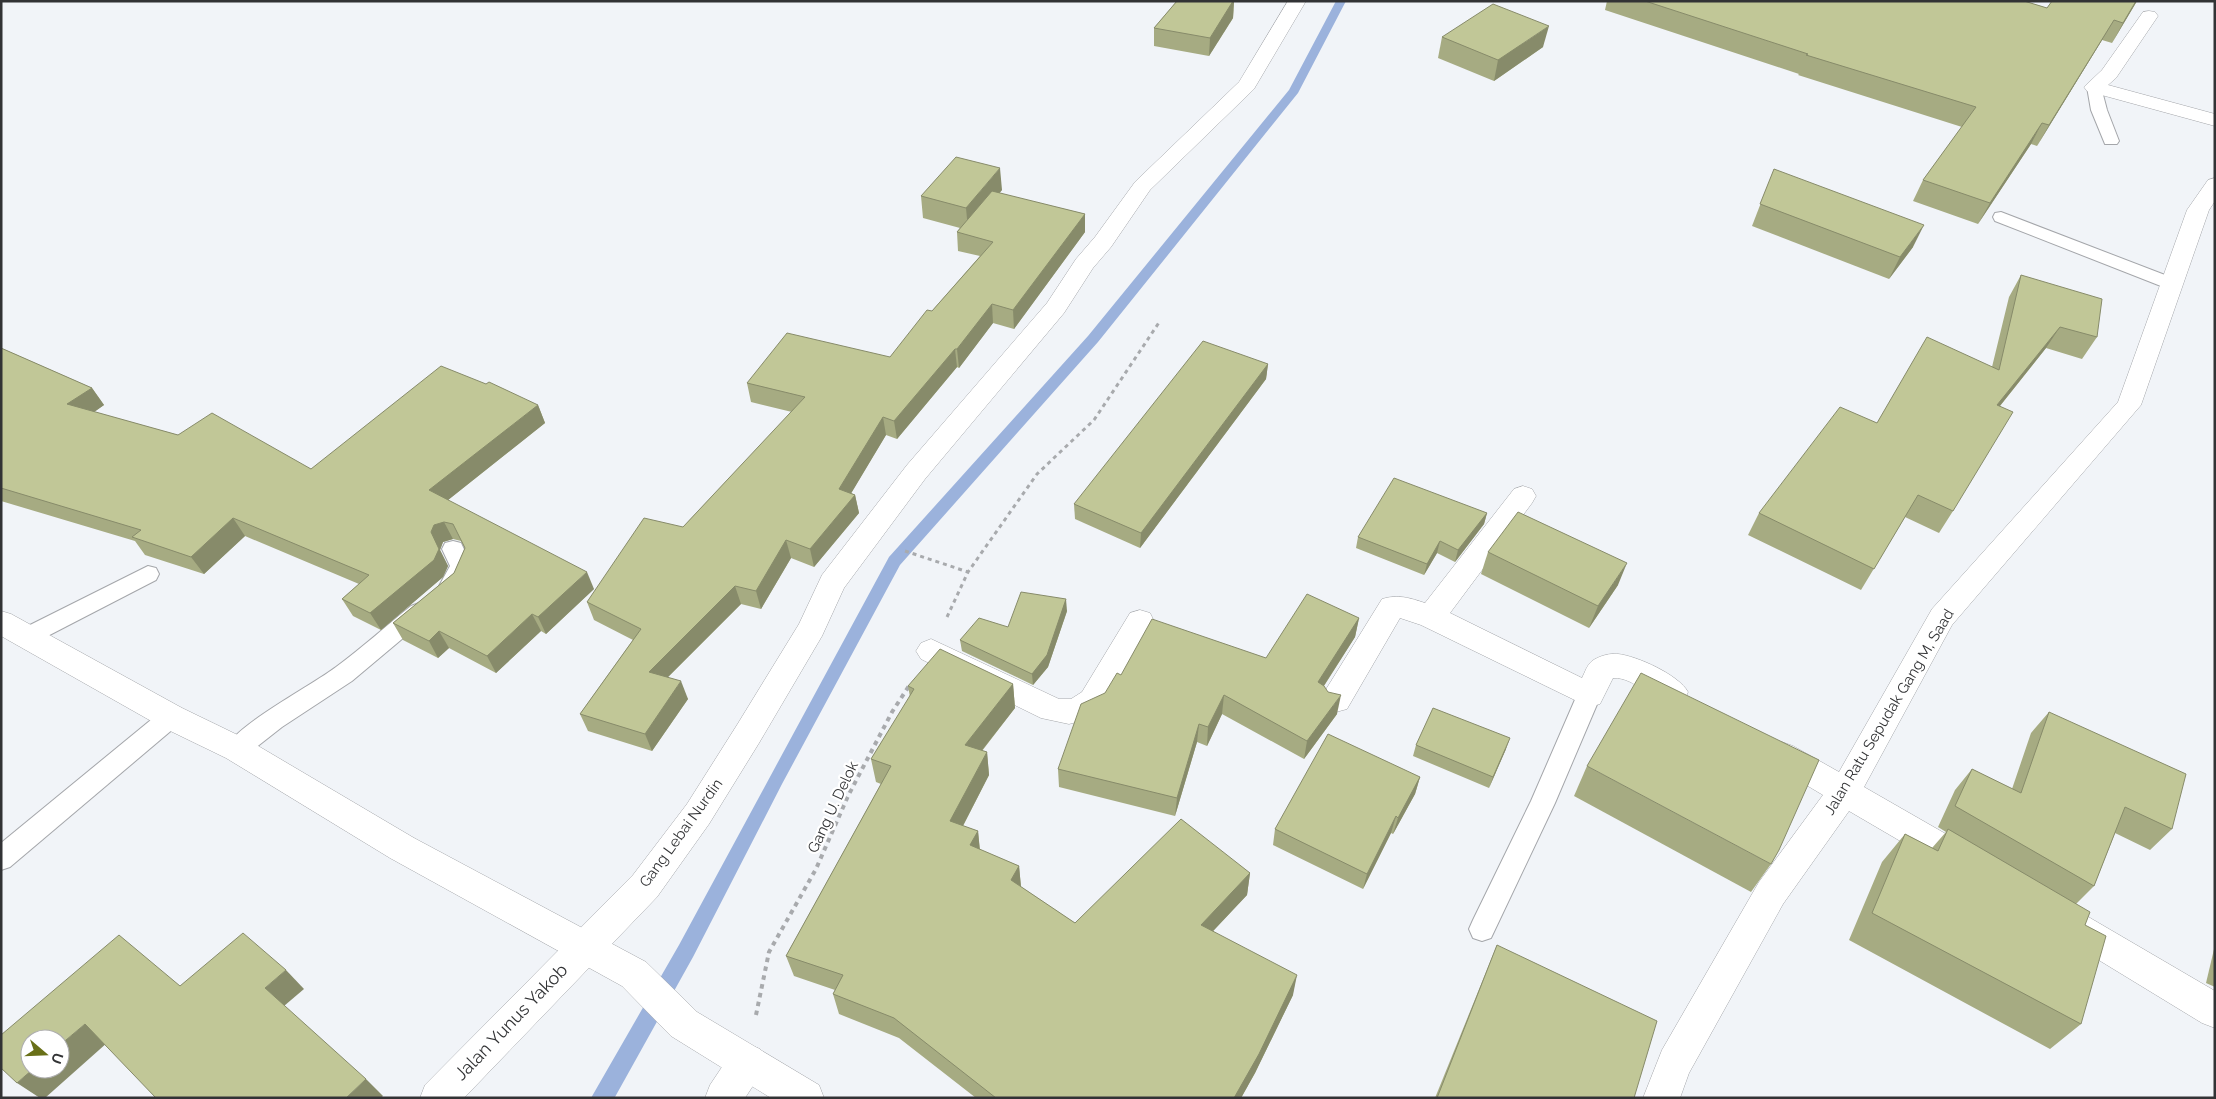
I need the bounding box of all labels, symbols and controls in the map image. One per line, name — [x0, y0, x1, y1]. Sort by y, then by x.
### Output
street label: Jalan Ratu Sepudak Gang M, Saad — [1820, 606, 1958, 818]
street label: Gang U. Delok — [804, 758, 862, 856]
street label: Gang Lebai Nurdin — [636, 775, 726, 891]
street label: Jalan Yunus Yakob — [450, 959, 571, 1084]
north arrow — [20, 1029, 70, 1079]
text: U — [48, 1051, 67, 1066]

